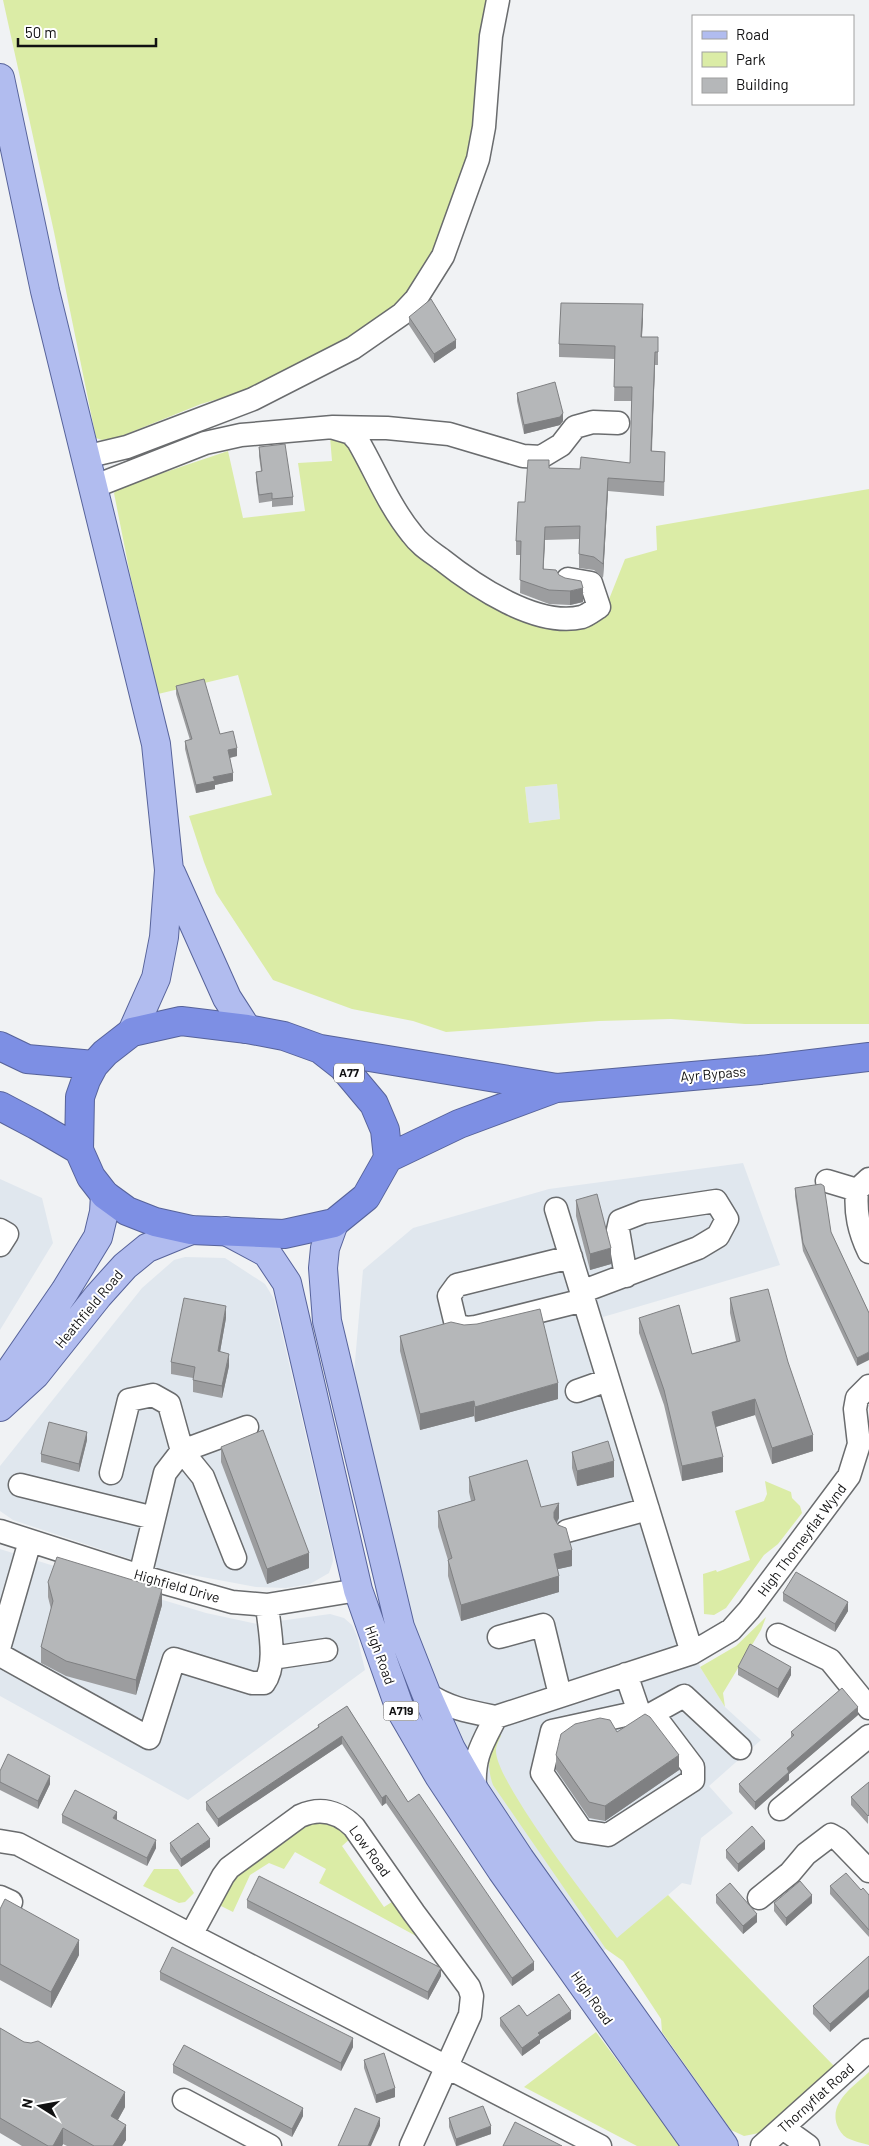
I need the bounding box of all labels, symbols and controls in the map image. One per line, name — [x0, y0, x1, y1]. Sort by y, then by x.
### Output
scale bar — [18, 15, 155, 47]
legend — [692, 15, 854, 105]
text: 50 m — [25, 23, 57, 41]
text: Road — [736, 25, 769, 43]
text: Park — [736, 50, 766, 68]
text: Building — [736, 75, 789, 93]
street label: Ayr Bypass — [679, 1062, 747, 1085]
road number: A77 — [334, 1064, 364, 1082]
street label: Heathfield Road — [51, 1266, 126, 1351]
street label: High Thorneyflat Wynd — [754, 1480, 850, 1599]
street label: Highfield Drive — [132, 1565, 222, 1606]
street label: High Road — [362, 1623, 399, 1687]
road number: A719 — [384, 1702, 418, 1720]
street label: Low Road — [346, 1822, 395, 1880]
street label: High Road — [568, 1968, 617, 2028]
street label: Thornyflat Road — [774, 2059, 857, 2136]
north arrow — [15, 2081, 65, 2131]
text: N — [18, 2097, 36, 2110]

